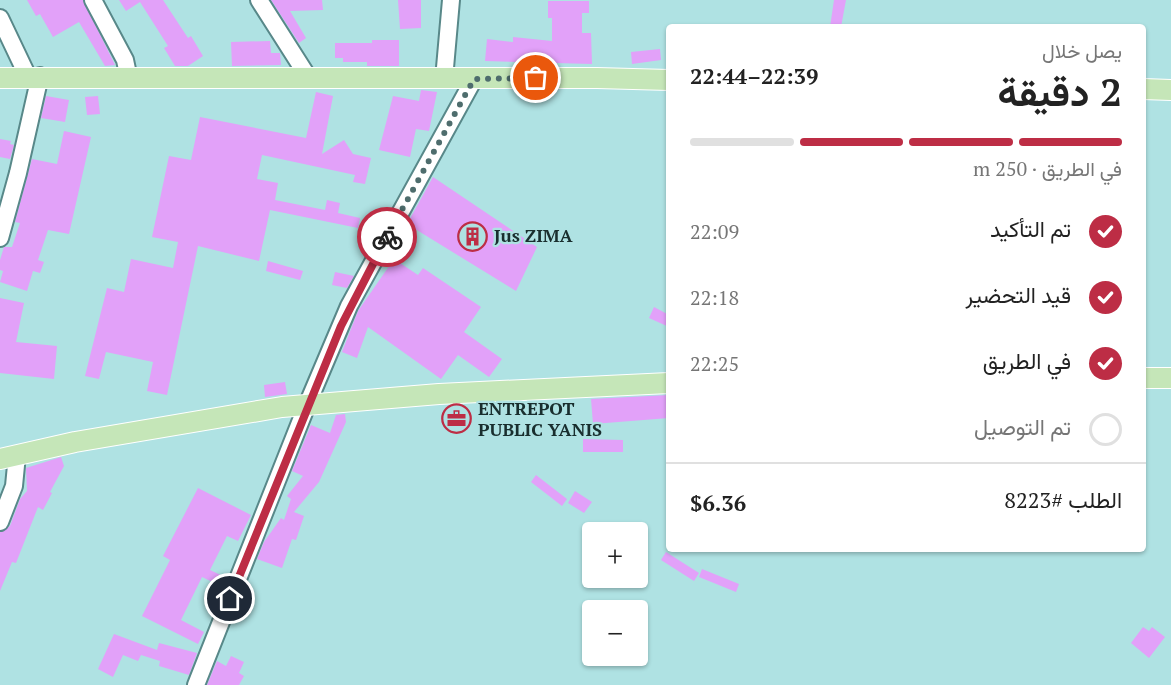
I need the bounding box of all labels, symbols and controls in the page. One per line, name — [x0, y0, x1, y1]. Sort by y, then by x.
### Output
text: يصل خلال — [1042, 37, 1122, 64]
pin — [510, 52, 561, 103]
icon: bag — [519, 61, 552, 94]
text: 22:39–22:44 — [690, 61, 818, 90]
text: 2 دقيقة — [997, 65, 1122, 117]
text: في الطريق · 250 m — [973, 155, 1122, 182]
courier — [357, 207, 417, 267]
text: تم التأكيد — [990, 214, 1071, 243]
icon: check — [1089, 215, 1122, 248]
text: 22:09 — [690, 218, 739, 245]
building icon: Jus ZIMA — [457, 220, 489, 252]
icon: bike — [371, 221, 404, 254]
place label: Jus ZIMA — [494, 223, 574, 247]
text: قيد التحضير — [965, 280, 1071, 309]
icon: check — [1089, 281, 1122, 314]
text: 22:18 — [690, 284, 739, 311]
text: في الطريق — [983, 346, 1071, 375]
icon: check — [1089, 347, 1122, 380]
text: 22:25 — [690, 350, 739, 377]
place label: ENTREPOT PUBLIC YANIS — [478, 396, 602, 441]
office icon: ENTREPOT PUBLIC YANIS — [441, 403, 473, 435]
text: تم التوصيل — [974, 412, 1071, 441]
text: الطلب #8223 — [1004, 485, 1122, 514]
text: $6.36 — [690, 488, 746, 517]
map controls — [582, 522, 648, 666]
button: + — [582, 522, 648, 588]
pin — [204, 573, 255, 624]
icon: home — [213, 582, 246, 615]
button: − — [582, 600, 648, 666]

